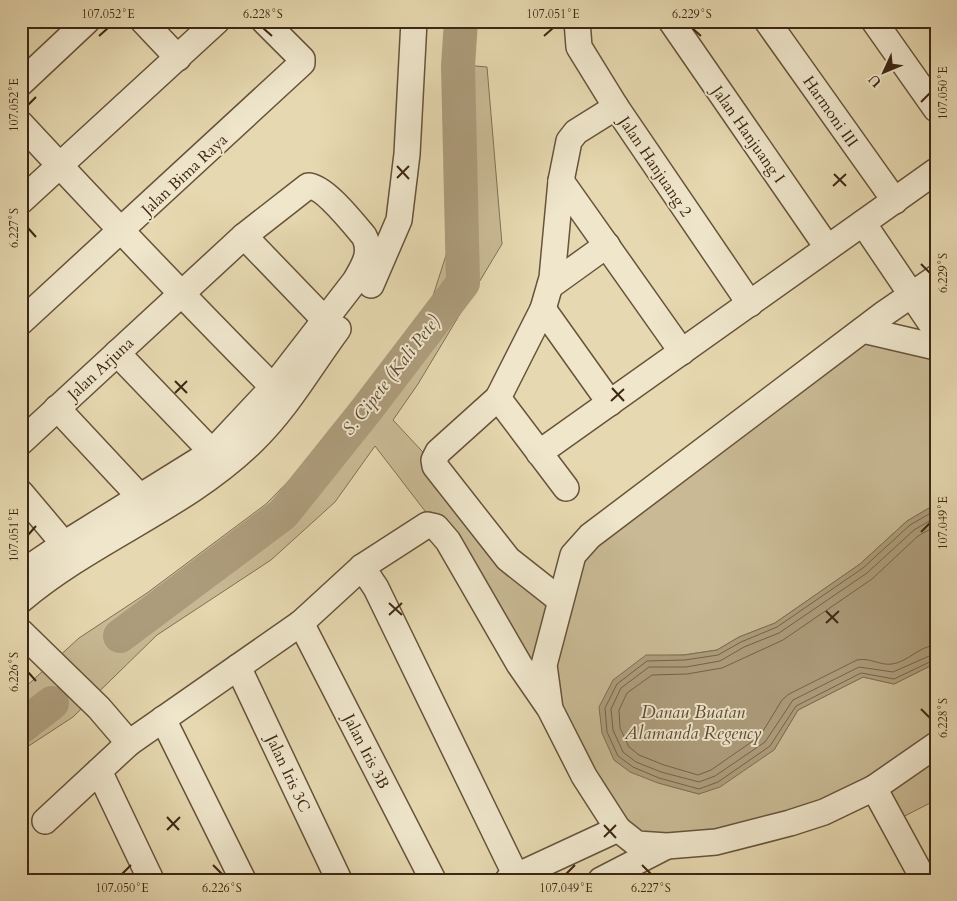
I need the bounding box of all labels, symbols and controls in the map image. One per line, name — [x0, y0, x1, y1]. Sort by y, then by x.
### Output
text: 107.052°E — [81, 6, 135, 22]
text: 6.228°S — [243, 6, 283, 22]
text: 107.051°E — [526, 6, 580, 22]
text: 6.229°S — [672, 6, 712, 22]
north arrow — [860, 48, 910, 98]
text: 107.050°E — [935, 66, 951, 120]
text: U — [864, 70, 886, 91]
street label: Harmoni III — [797, 71, 863, 152]
text: 107.052°E — [6, 78, 22, 132]
street label: Jalan Hanjuang I — [705, 80, 790, 188]
street label: Jalan Hanjuang 2 — [612, 110, 697, 221]
street label: Jalan Bima Raya — [135, 129, 233, 222]
text: 6.227°S — [6, 208, 22, 248]
text: 6.229°S — [935, 253, 951, 293]
water label: S. Cipete (Kali Pete) — [337, 310, 446, 441]
street label: Jalan Arjuna — [61, 332, 139, 407]
text: 107.049°E — [935, 496, 951, 550]
text: 107.051°E — [6, 508, 22, 562]
text: 6.226°S — [6, 652, 22, 692]
text: 6.228°S — [935, 698, 951, 738]
water label: Danau Buatan Alamanda Regency — [624, 700, 762, 746]
street label: Jalan Iris 3B — [337, 708, 394, 793]
street label: Jalan Iris 3C — [260, 730, 316, 815]
text: 107.050°E — [95, 880, 149, 896]
text: 6.226°S — [202, 880, 242, 896]
text: 107.049°E — [539, 880, 593, 896]
text: 6.227°S — [631, 880, 671, 896]

